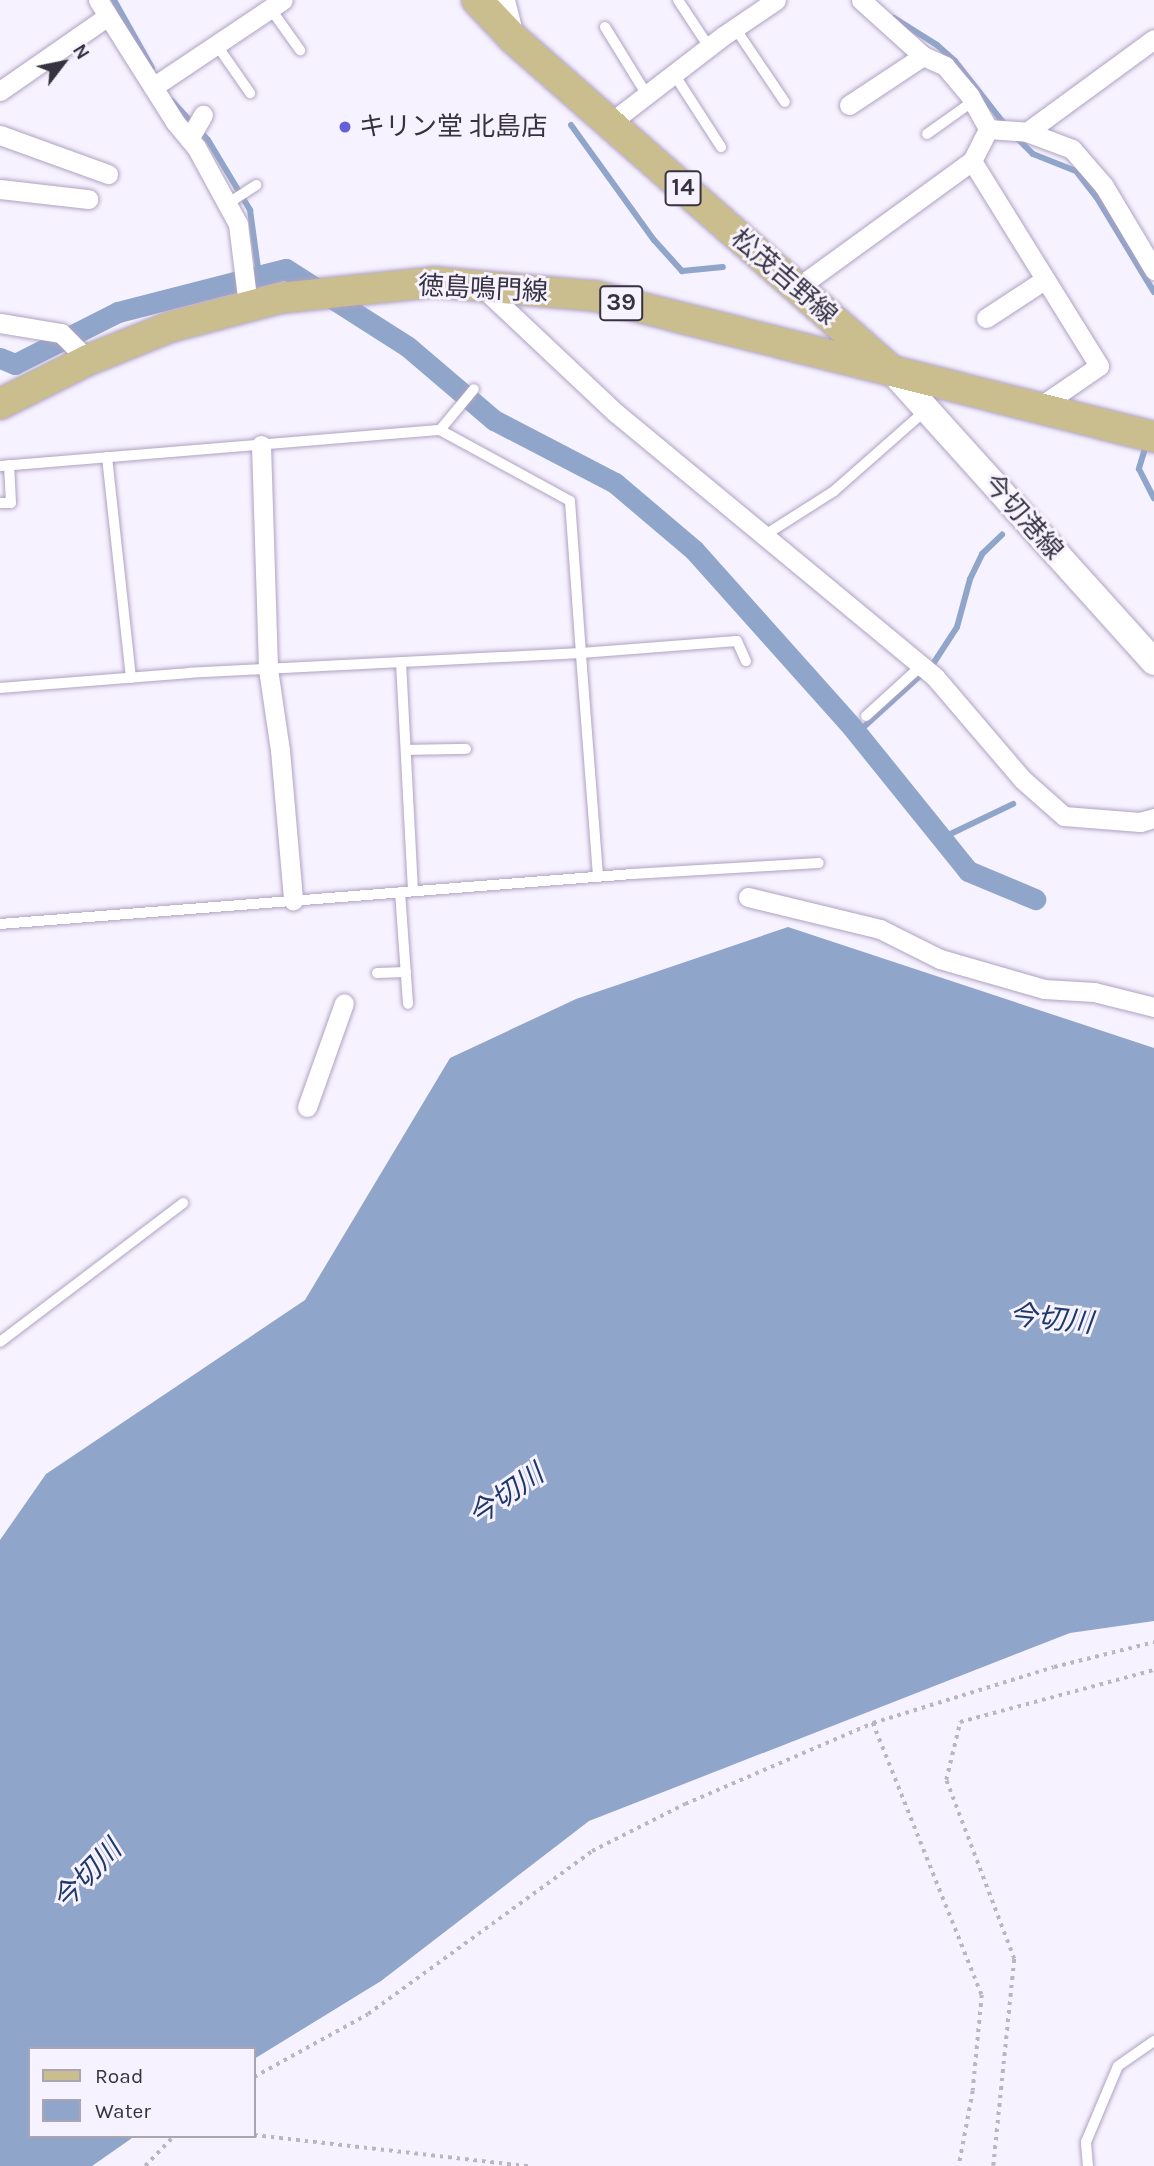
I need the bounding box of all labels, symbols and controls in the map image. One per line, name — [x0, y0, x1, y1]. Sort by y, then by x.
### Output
north arrow — [28, 28, 98, 98]
text: N — [68, 40, 94, 63]
place label: キリン堂 北島店 — [359, 111, 547, 143]
marker: キリン堂 北島店 — [337, 119, 353, 135]
road number: 14 — [664, 168, 702, 208]
street label: 松茂吉野線 — [725, 223, 843, 331]
street label: 徳島鳴門線 — [417, 270, 549, 308]
road number: 39 — [598, 282, 644, 324]
street label: 今切港線 — [977, 468, 1069, 566]
water label: 今切川 — [1007, 1298, 1095, 1340]
water label: 今切川 — [462, 1457, 550, 1533]
water label: 今切川 — [46, 1833, 128, 1917]
legend — [28, 2047, 256, 2138]
text: Road — [95, 2064, 143, 2088]
text: Water — [95, 2099, 151, 2123]

